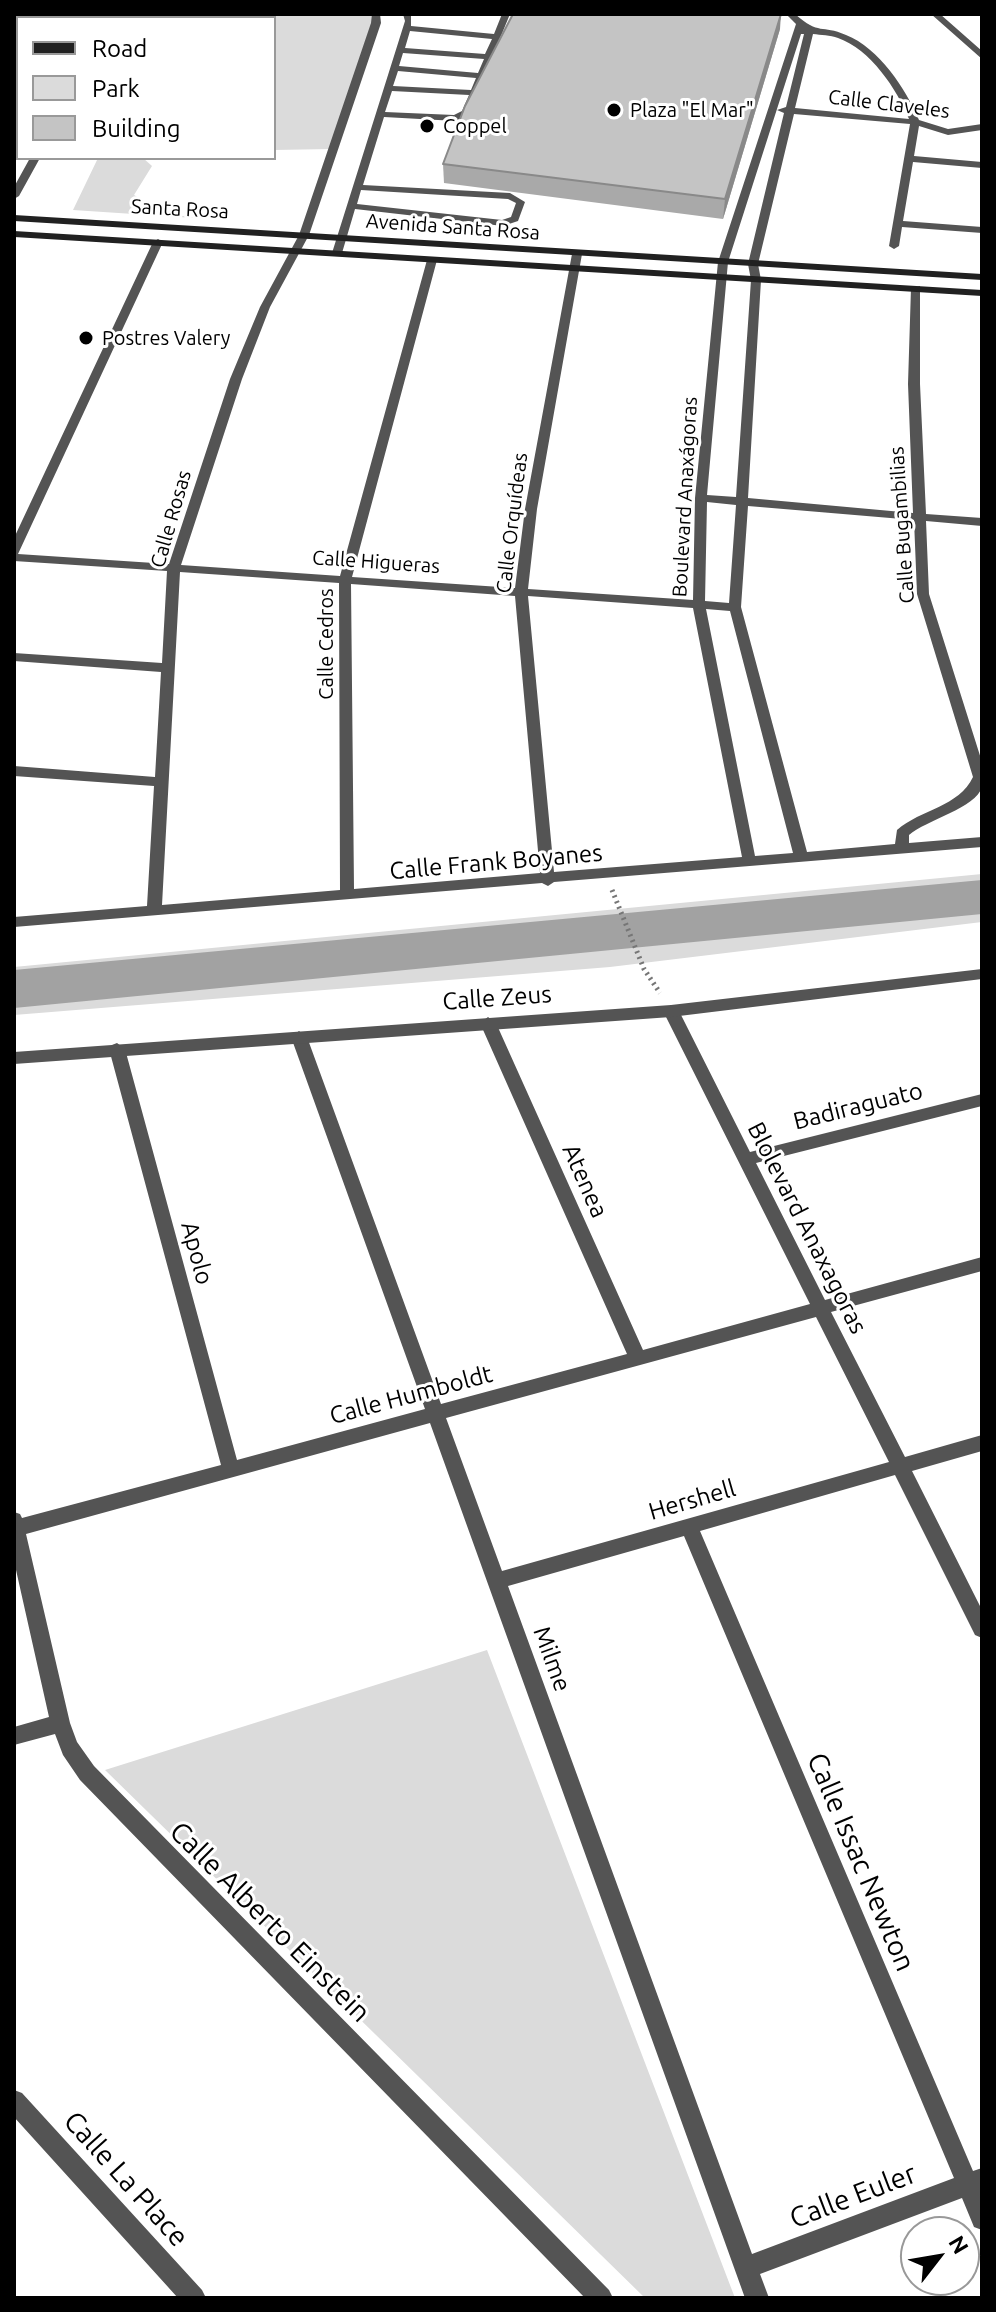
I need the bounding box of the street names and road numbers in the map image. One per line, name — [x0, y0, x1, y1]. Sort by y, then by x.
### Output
street label: Calle Claveles — [827, 85, 951, 123]
street label: Santa Rosa — [130, 194, 230, 224]
street label: Avenida Santa Rosa — [365, 209, 541, 245]
street label: Boulevard Anaxágoras — [668, 396, 702, 598]
street label: Calle Bugambilias — [885, 446, 919, 604]
street label: Calle Orquídeas — [491, 451, 533, 595]
street label: Calle Rosas — [146, 467, 196, 571]
street label: Calle Higueras — [311, 546, 441, 578]
street label: Calle Cedros — [314, 588, 338, 700]
street label: Calle Frank Boyanes — [388, 838, 604, 886]
street label: Calle Zeus — [441, 980, 553, 1016]
street label: Badiraguato — [790, 1076, 926, 1136]
street label: Blolevard Anaxagoras — [741, 1117, 873, 1339]
street label: Atenea — [556, 1140, 614, 1222]
street label: Apolo — [175, 1218, 219, 1288]
street label: Calle Humboldt — [326, 1359, 496, 1431]
street label: Hershell — [645, 1474, 739, 1526]
street label: Milme — [527, 1623, 577, 1695]
street label: Calle Issac Newton — [800, 1748, 922, 1976]
street label: Calle Alberto Einstein — [163, 1815, 377, 2029]
street label: Calle La Place — [57, 2105, 195, 2253]
street label: Calle Euler — [785, 2156, 921, 2236]

